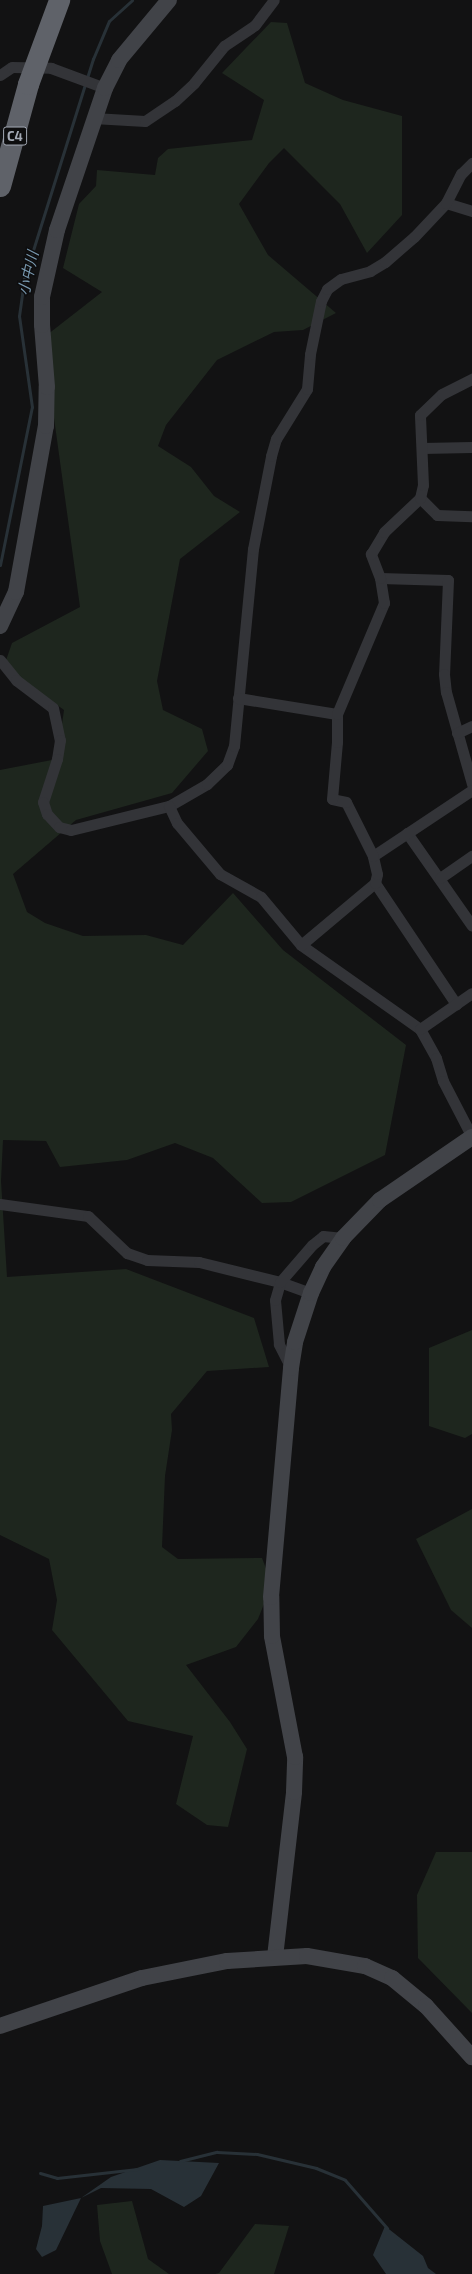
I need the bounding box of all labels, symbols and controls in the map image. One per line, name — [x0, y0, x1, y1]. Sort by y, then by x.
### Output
road number: C4 — [3, 125, 27, 147]
water label: 小中川 — [14, 249, 42, 297]

